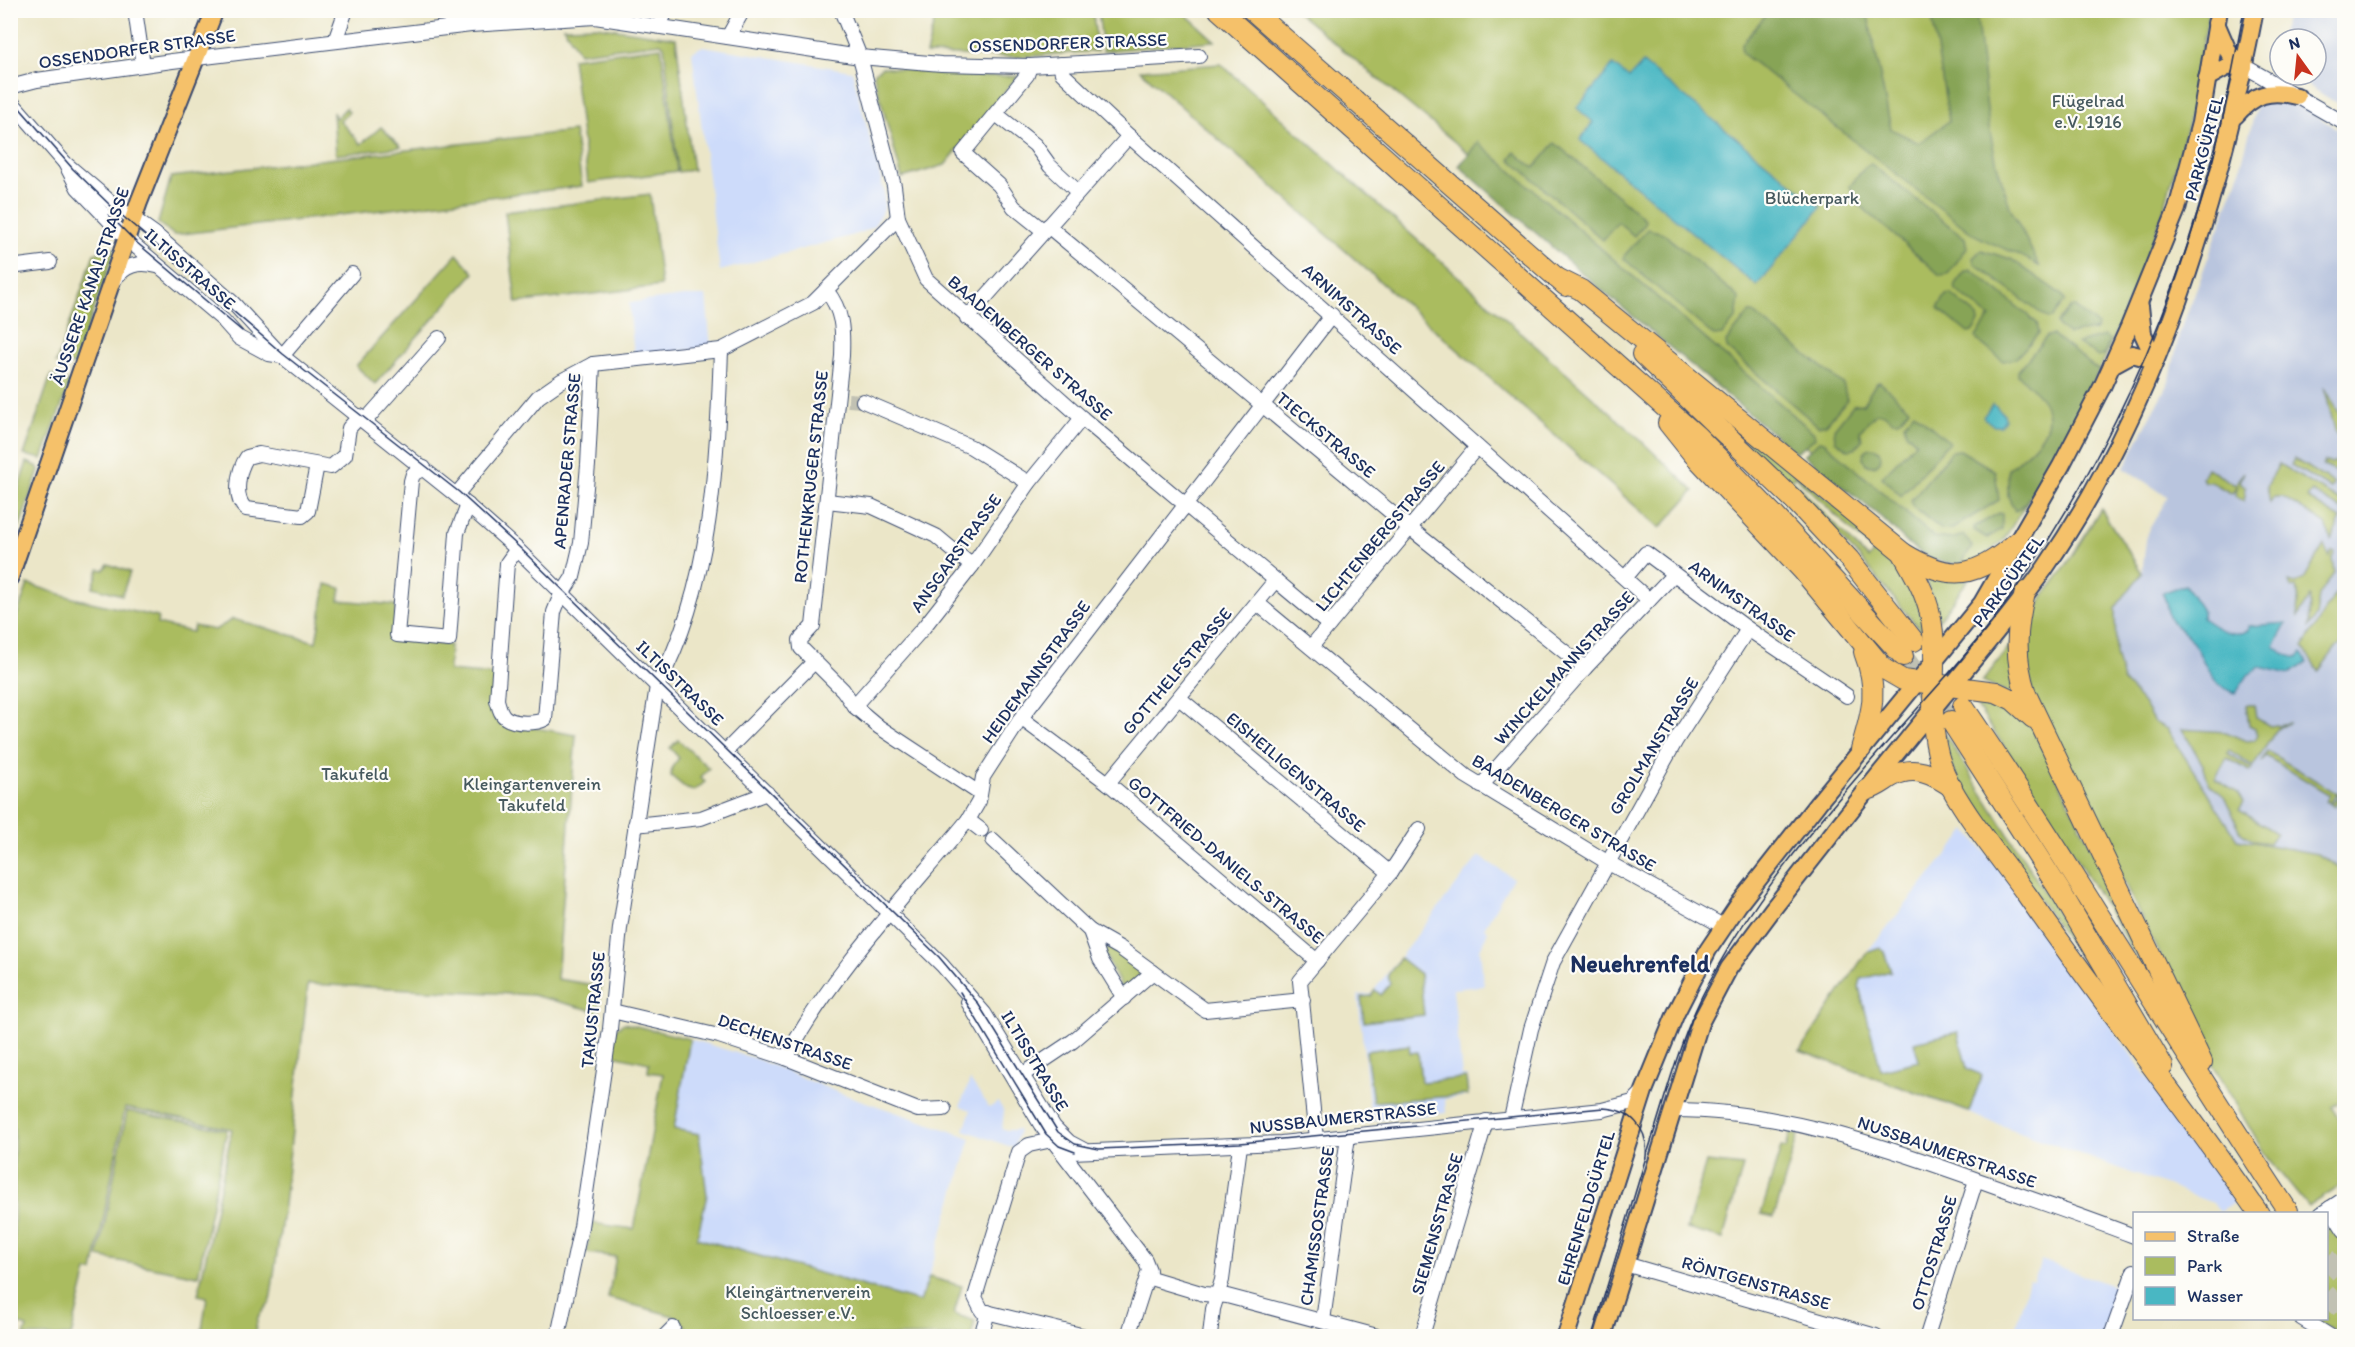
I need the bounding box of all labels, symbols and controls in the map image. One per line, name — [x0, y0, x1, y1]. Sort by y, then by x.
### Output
street label: OSSENDORFER STRASSE — [37, 24, 237, 74]
north arrow — [2268, 27, 2328, 87]
street label: OSSENDORFER STRASSE — [968, 29, 1168, 57]
text: N — [2287, 32, 2302, 54]
park label: Flügelrad e.V. 1916 — [2052, 90, 2125, 133]
street label: PARKGÜRTEL — [2179, 93, 2229, 203]
street label: ÄUSSERE KANALSTRASSE — [46, 184, 134, 388]
park label: Blücherpark — [1765, 187, 1860, 209]
street label: ILTISSTRASSE — [140, 223, 240, 315]
street label: ARNIMSTRASSE — [1298, 259, 1406, 359]
street label: BAADENBERGER STRASSE — [943, 270, 1117, 426]
street label: ROTHENKRUGER STRASSE — [789, 370, 833, 584]
street label: APENRADER STRASSE — [548, 372, 586, 550]
street label: TIECKSTRASSE — [1272, 387, 1380, 483]
street label: LICHTENBERGSTRASSE — [1310, 456, 1450, 616]
street label: ANSGARSTRASSE — [906, 489, 1006, 617]
street label: PARKGÜRTEL — [1967, 531, 2049, 631]
street label: ARNIMSTRASSE — [1684, 555, 1800, 647]
street label: WINCKELMANNSTRASSE — [1489, 586, 1639, 750]
street label: HEIDEMANNSTRASSE — [977, 596, 1095, 748]
street label: GOTTHELFSTRASSE — [1117, 603, 1237, 739]
street label: ILTISSTRASSE — [631, 636, 729, 730]
street label: GROLMANSTRASSE — [1604, 673, 1704, 819]
street label: EISHEILIGENSTRASSE — [1222, 707, 1370, 837]
street label: BAADENBERGER STRASSE — [1468, 749, 1660, 877]
park label: Takufeld — [321, 763, 389, 785]
street label: GOTTFRIED-DANIELS-STRASSE — [1123, 771, 1329, 949]
park label: Kleingartenverein Takufeld — [463, 773, 601, 816]
district label: Neuehrenfeld — [1570, 949, 1711, 978]
street label: TAKUSTRASSE — [576, 951, 610, 1069]
street label: ILTISSTRASSE — [996, 1007, 1074, 1115]
street label: DECHENSTRASSE — [715, 1009, 855, 1075]
street label: NUSSBAUMERSTRASSE — [1248, 1097, 1438, 1139]
street label: NUSSBAUMERSTRASSE — [1855, 1111, 2039, 1193]
street label: EHRENFELDGÜRTEL — [1552, 1128, 1620, 1288]
street label: CHAMISSOSTRASSE — [1295, 1145, 1339, 1307]
street label: SIEMENSSTRASSE — [1406, 1151, 1468, 1297]
street label: OTTOSTRASSE — [1906, 1193, 1962, 1313]
legend — [2133, 1212, 2328, 1320]
text: Straße — [2187, 1225, 2240, 1247]
street label: RÖNTGENSTRASSE — [1679, 1251, 1833, 1315]
text: Park — [2187, 1255, 2222, 1277]
park label: Kleingärtnerverein Schloesser e.V. — [725, 1281, 871, 1324]
text: Wasser — [2187, 1285, 2244, 1307]

